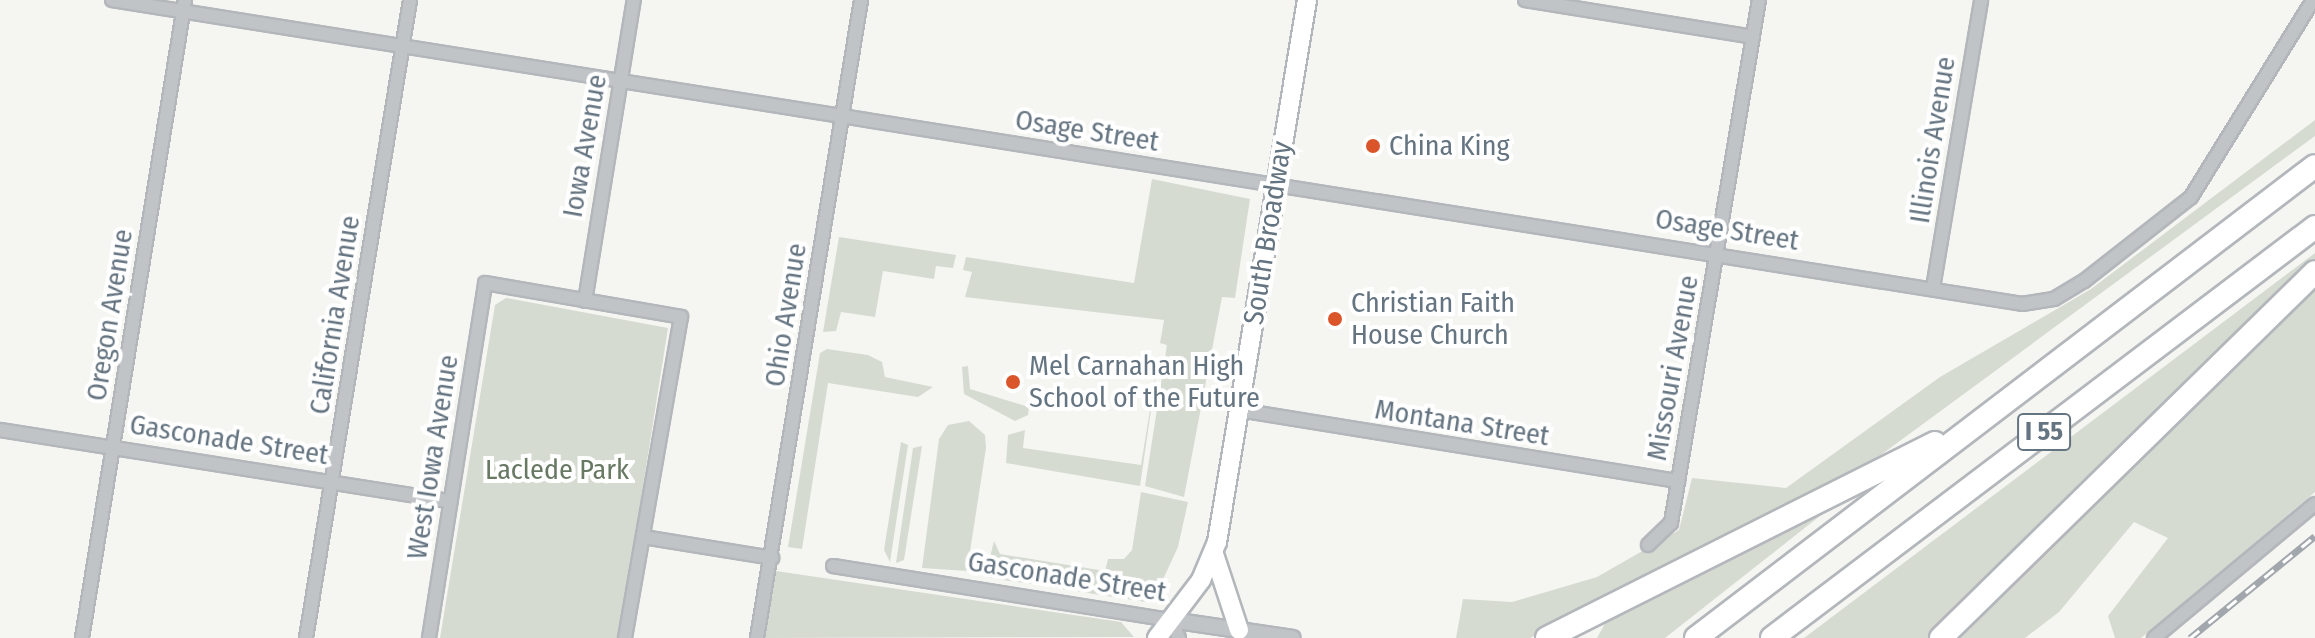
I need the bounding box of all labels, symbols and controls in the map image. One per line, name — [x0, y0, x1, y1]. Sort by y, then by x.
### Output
street label: Illinois Avenue — [1903, 54, 1963, 226]
street label: Iowa Avenue — [556, 72, 614, 220]
street label: Osage Street — [1013, 103, 1161, 159]
place label: China King — [1389, 129, 1510, 163]
marker: China King — [1364, 137, 1382, 155]
street label: South Broadway — [1237, 139, 1299, 327]
street label: Osage Street — [1653, 202, 1801, 258]
street label: California Avenue — [303, 213, 367, 417]
street label: Oregon Avenue — [80, 227, 140, 403]
street label: Ohio Avenue — [758, 241, 814, 389]
street label: Missouri Avenue — [1640, 273, 1706, 463]
place label: Christian Faith House Church — [1351, 286, 1515, 352]
marker: Christian Faith House Church — [1326, 310, 1344, 328]
place label: Mel Carnahan High School of the Future — [1029, 349, 1260, 415]
street label: West Iowa Avenue — [400, 352, 466, 562]
marker: Mel Carnahan High School of the Future — [1004, 373, 1022, 391]
street label: Montana Street — [1372, 393, 1552, 453]
street label: Gasconade Street — [127, 408, 331, 472]
road number: I 55 — [2016, 410, 2072, 454]
park label: Laclede Park — [485, 453, 629, 487]
street label: Gasconade Street — [965, 545, 1169, 609]

